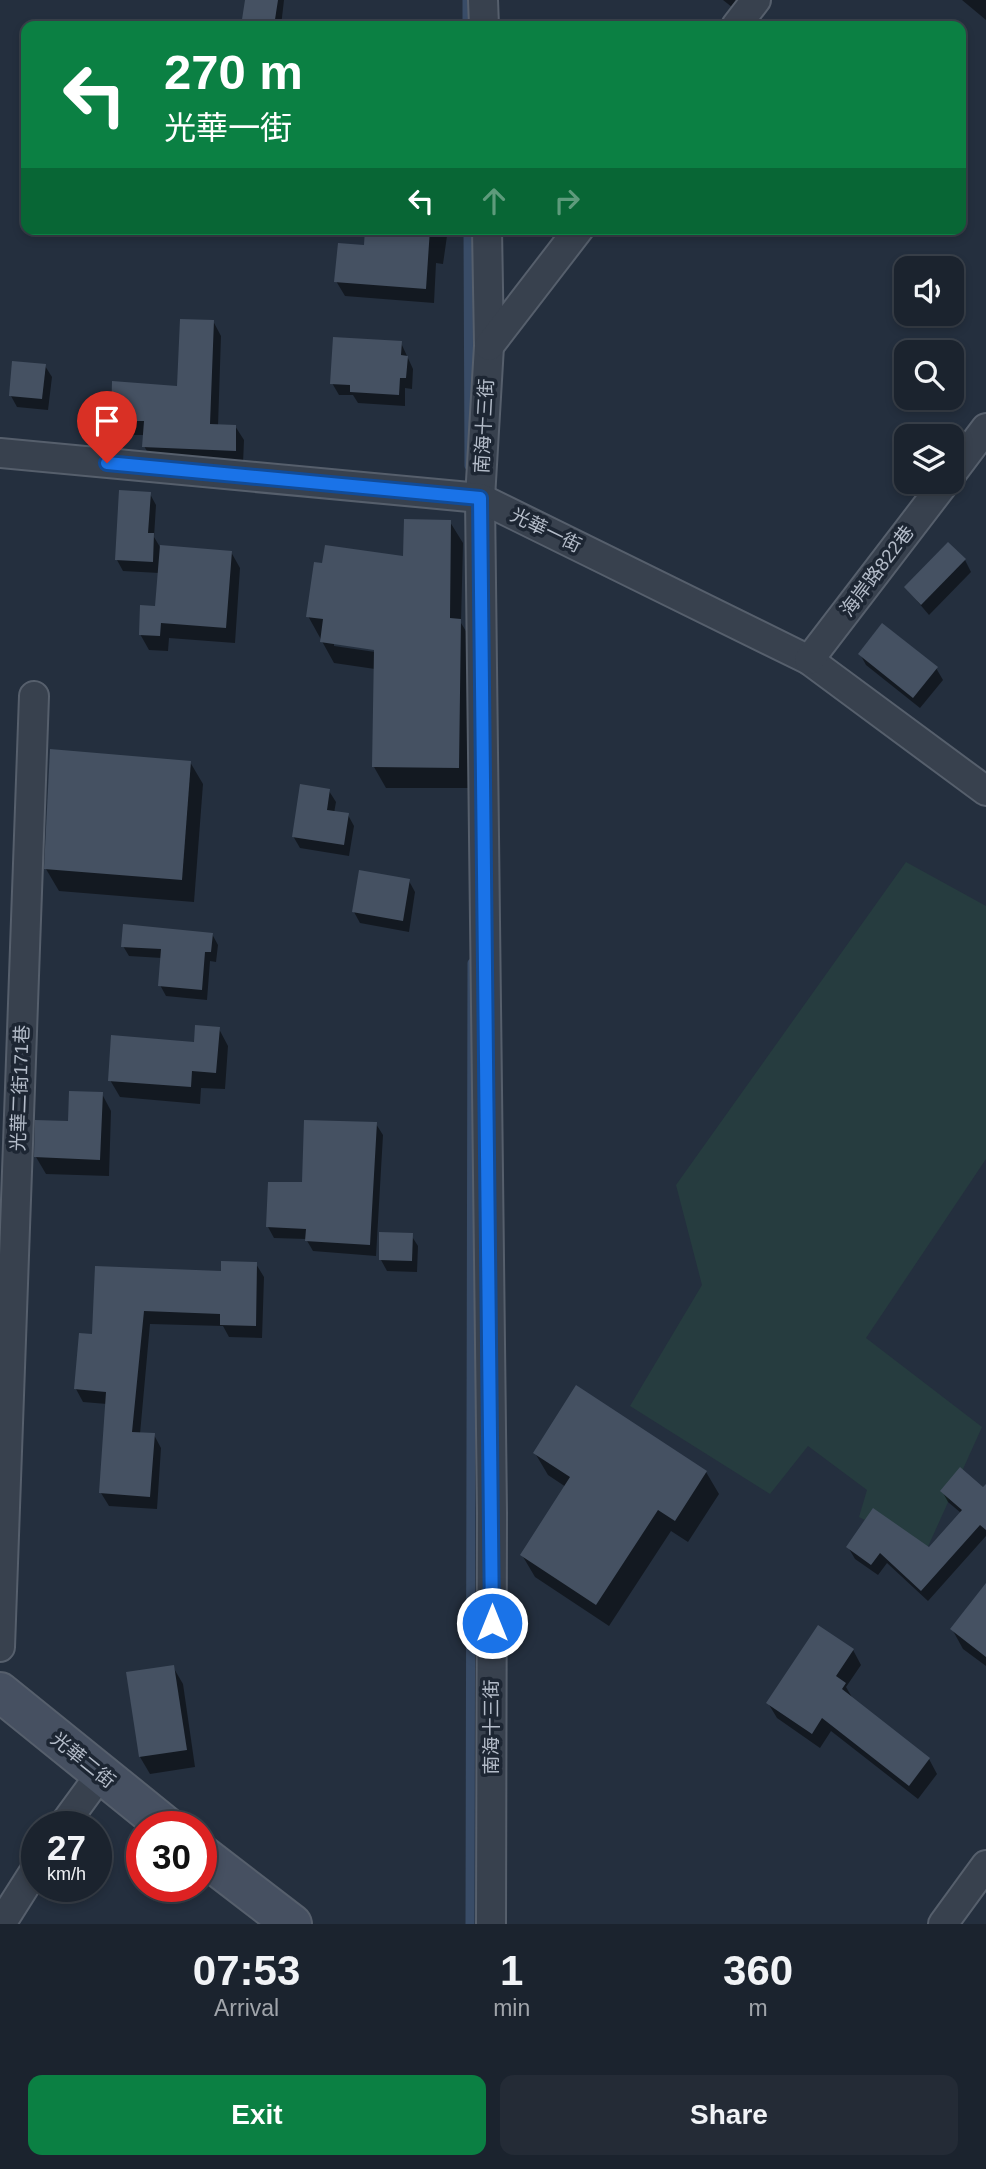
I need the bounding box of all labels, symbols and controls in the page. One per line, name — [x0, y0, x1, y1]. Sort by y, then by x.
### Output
text: 270 m — [164, 45, 303, 99]
icon: left — [49, 49, 140, 140]
text: 光華一街 — [164, 110, 292, 146]
icon: left — [402, 182, 440, 220]
icon: ahead — [475, 182, 513, 220]
icon: right — [548, 182, 586, 220]
map controls — [894, 256, 964, 494]
button: sound — [894, 256, 964, 326]
button: search — [894, 340, 964, 410]
street label: 南海十三街 — [471, 378, 497, 474]
pin — [77, 391, 137, 463]
icon: arrive — [88, 402, 126, 440]
button: layers — [894, 424, 964, 494]
street label: 光華一街 — [507, 504, 585, 556]
street label: 海岸路822巷 — [836, 522, 918, 620]
street label: 光華二街171巷 — [7, 1024, 33, 1152]
position arrow — [455, 1586, 529, 1660]
street label: 南海十三街 — [481, 1679, 502, 1775]
street label: 光華二街 — [47, 1728, 119, 1792]
speed limit sign: 30 — [126, 1811, 217, 1902]
text: 27 — [47, 1828, 86, 1867]
text: km/h — [47, 1864, 86, 1884]
text: 07:53 — [193, 1947, 300, 1994]
text: 1 — [500, 1947, 523, 1994]
text: 360 — [723, 1947, 793, 1994]
text: Arrival — [214, 1995, 279, 2021]
text: min — [493, 1995, 530, 2021]
text: m — [749, 1995, 768, 2021]
button: Exit — [28, 2075, 486, 2155]
button: Share — [500, 2075, 958, 2155]

